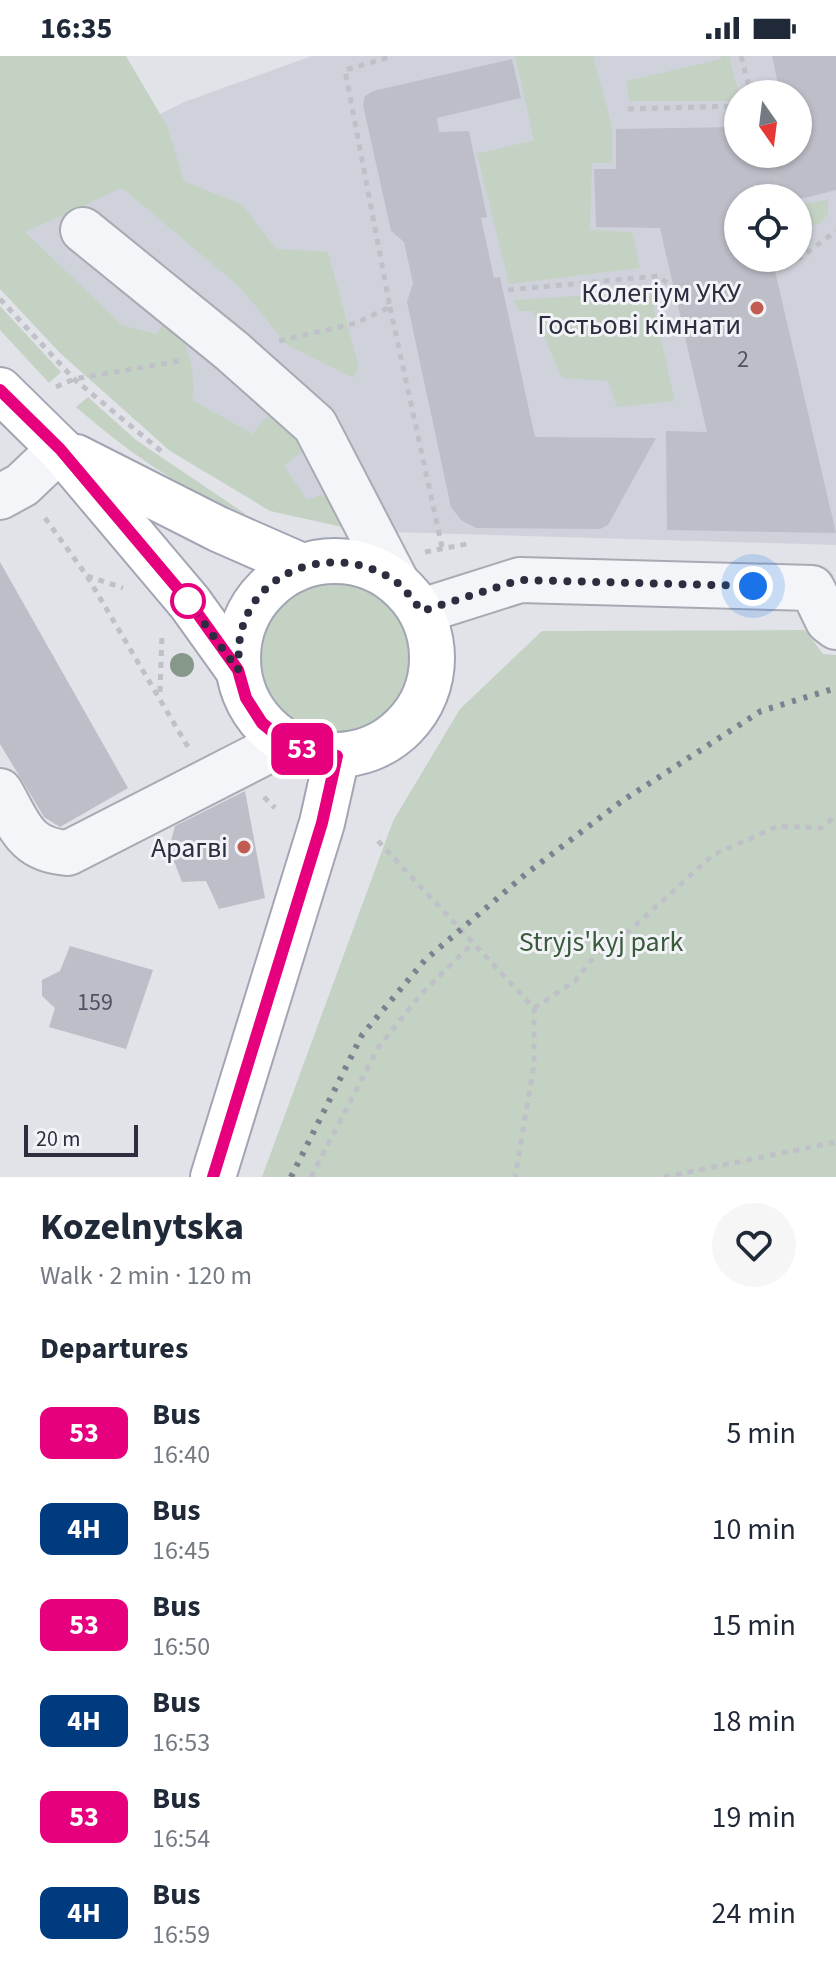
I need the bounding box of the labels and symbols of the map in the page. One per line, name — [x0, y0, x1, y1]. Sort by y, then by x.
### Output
north arrow — [724, 80, 812, 168]
place label: Колегіум УКУ Гостьові кімнати — [537, 273, 742, 345]
marker: Колегіум УКУ Гостьові кімнати — [748, 299, 766, 317]
house number: 2 — [737, 342, 749, 377]
your location — [733, 566, 773, 606]
unlabelled marker — [171, 584, 205, 618]
line badge: 53 — [266, 723, 338, 775]
place label: Арагві — [151, 828, 228, 868]
marker: Арагві — [235, 838, 253, 856]
park label: Stryjs'kyj park — [519, 922, 683, 962]
house number: 159 — [77, 985, 113, 1020]
scale bar — [24, 1121, 138, 1157]

